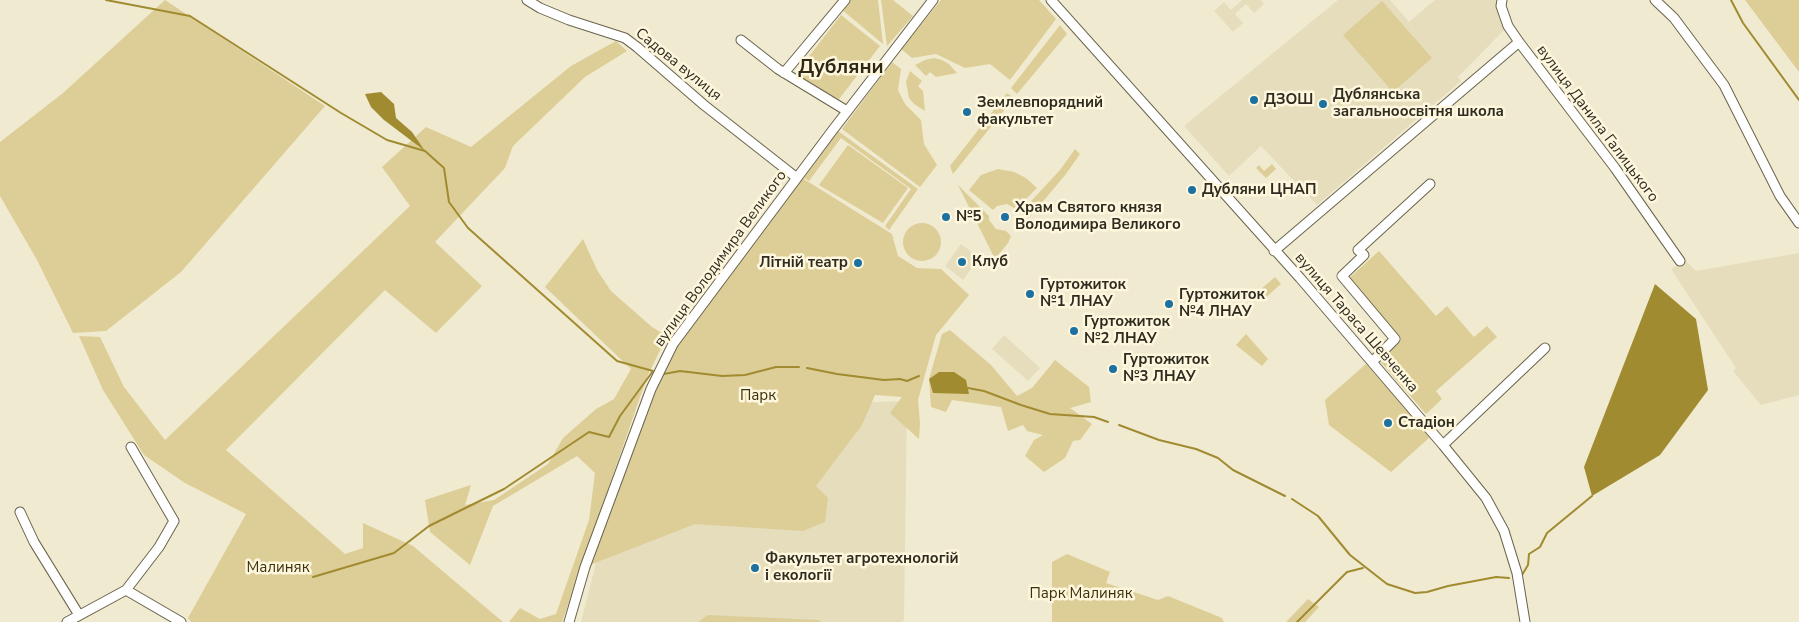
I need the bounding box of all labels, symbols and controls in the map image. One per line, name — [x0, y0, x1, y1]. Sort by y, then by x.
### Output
street label: Садова вулиця — [631, 25, 725, 105]
street label: вулиця Данила Галицького — [1532, 42, 1662, 206]
district label: Дубляни — [798, 56, 884, 80]
place label: Дублянська загальноосвітня школа — [1333, 86, 1504, 121]
place label: ДЗОШ — [1264, 91, 1313, 109]
place label: Землевпорядний факультет — [977, 94, 1103, 129]
marker: ДЗОШ — [1248, 94, 1260, 106]
marker: Дублянська загальноосвітня школа — [1317, 98, 1329, 110]
marker: Землевпорядний факультет — [961, 106, 973, 118]
street label: вулиця Володимира Великого — [651, 167, 791, 351]
place label: Дубляни ЦНАП — [1202, 181, 1317, 199]
marker: Дубляни ЦНАП — [1186, 184, 1198, 196]
place label: Храм Святого князя Володимира Великого — [1015, 199, 1181, 234]
place label: №5 — [956, 208, 982, 226]
marker: №5 — [940, 211, 952, 223]
marker: Храм Святого князя Володимира Великого — [999, 211, 1011, 223]
street label: вулиця Тараса Шевченка — [1290, 249, 1422, 397]
place label: Клуб — [972, 253, 1008, 271]
place label: Літній театр — [759, 254, 848, 272]
marker: Клуб — [956, 256, 968, 268]
marker: Літній театр — [852, 257, 864, 269]
place label: Гуртожиток №1 ЛНАУ — [1040, 276, 1126, 311]
place label: Гуртожиток №4 ЛНАУ — [1179, 286, 1265, 321]
marker: Гуртожиток №1 ЛНАУ — [1024, 288, 1036, 300]
marker: Гуртожиток №4 ЛНАУ — [1163, 298, 1175, 310]
place label: Гуртожиток №2 ЛНАУ — [1084, 313, 1170, 348]
marker: Гуртожиток №2 ЛНАУ — [1068, 325, 1080, 337]
place label: Гуртожиток №3 ЛНАУ — [1123, 351, 1209, 386]
marker: Гуртожиток №3 ЛНАУ — [1107, 363, 1119, 375]
park label: Парк — [740, 387, 776, 405]
place label: Стадіон — [1398, 414, 1455, 432]
marker: Стадіон — [1382, 417, 1394, 429]
place label: Факультет агротехнологій і екології — [765, 550, 959, 585]
park label: Малиняк — [246, 559, 310, 577]
marker: Факультет агротехнологій і екології — [749, 562, 761, 574]
park label: Парк Малиняк — [1029, 585, 1133, 603]

